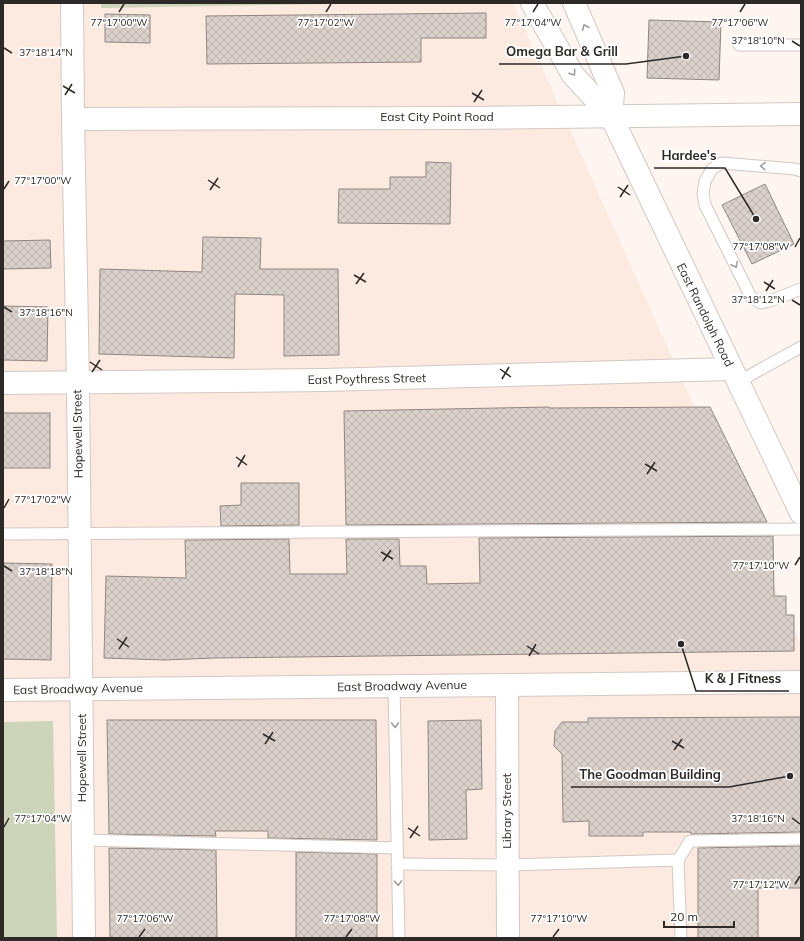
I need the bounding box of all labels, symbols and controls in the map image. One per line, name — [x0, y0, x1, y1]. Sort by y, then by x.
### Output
text: 77°17'00"W — [91, 16, 147, 29]
text: 77°17'02"W — [298, 16, 354, 29]
text: 77°17'04"W — [505, 16, 561, 29]
text: 77°17'06"W — [712, 16, 768, 29]
one-way arrow — [582, 23, 590, 31]
text: 37°18'10"N — [731, 34, 785, 47]
callout: Omega Bar & Grill — [499, 39, 626, 64]
text: Omega Bar & Grill — [506, 43, 618, 59]
text: 37°18'14"N — [19, 46, 73, 59]
one-way arrow — [568, 69, 576, 76]
street label: East City Point Road — [380, 109, 494, 124]
callout: Hardee's — [654, 143, 725, 168]
text: Hardee's — [661, 147, 717, 163]
one-way arrow — [760, 162, 766, 171]
text: 77°17'00"W — [15, 174, 71, 187]
text: 77°17'08"W — [733, 240, 789, 253]
street label: East Randolph Road — [674, 260, 737, 369]
one-way arrow — [730, 261, 738, 268]
text: 37°18'12"N — [731, 293, 785, 306]
text: 37°18'16"N — [19, 306, 73, 319]
street label: East Poythress Street — [308, 370, 426, 387]
street label: Hopewell Street — [69, 390, 86, 478]
text: 77°17'02"W — [15, 493, 71, 506]
text: 77°17'10"W — [733, 559, 789, 572]
text: 37°18'18"N — [19, 565, 73, 578]
callout: K & J Fitness — [696, 666, 789, 691]
text: K & J Fitness — [705, 670, 781, 686]
street label: East Broadway Avenue — [337, 677, 467, 694]
street label: East Broadway Avenue — [13, 680, 143, 697]
street label: Hopewell Street — [74, 714, 89, 802]
one-way arrow — [391, 722, 399, 728]
callout: The Goodman Building — [571, 762, 729, 787]
text: The Goodman Building — [579, 766, 721, 782]
street label: Library Street — [499, 773, 514, 849]
text: 77°17'04"W — [15, 812, 71, 825]
text: 37°18'16"N — [731, 812, 785, 825]
text: 77°17'12"W — [733, 878, 789, 891]
one-way arrow — [393, 880, 402, 886]
scale bar — [664, 903, 734, 929]
text: 20 m — [670, 909, 698, 924]
text: 77°17'06"W — [117, 912, 173, 925]
text: 77°17'08"W — [324, 912, 380, 925]
text: 77°17'10"W — [531, 912, 587, 925]

